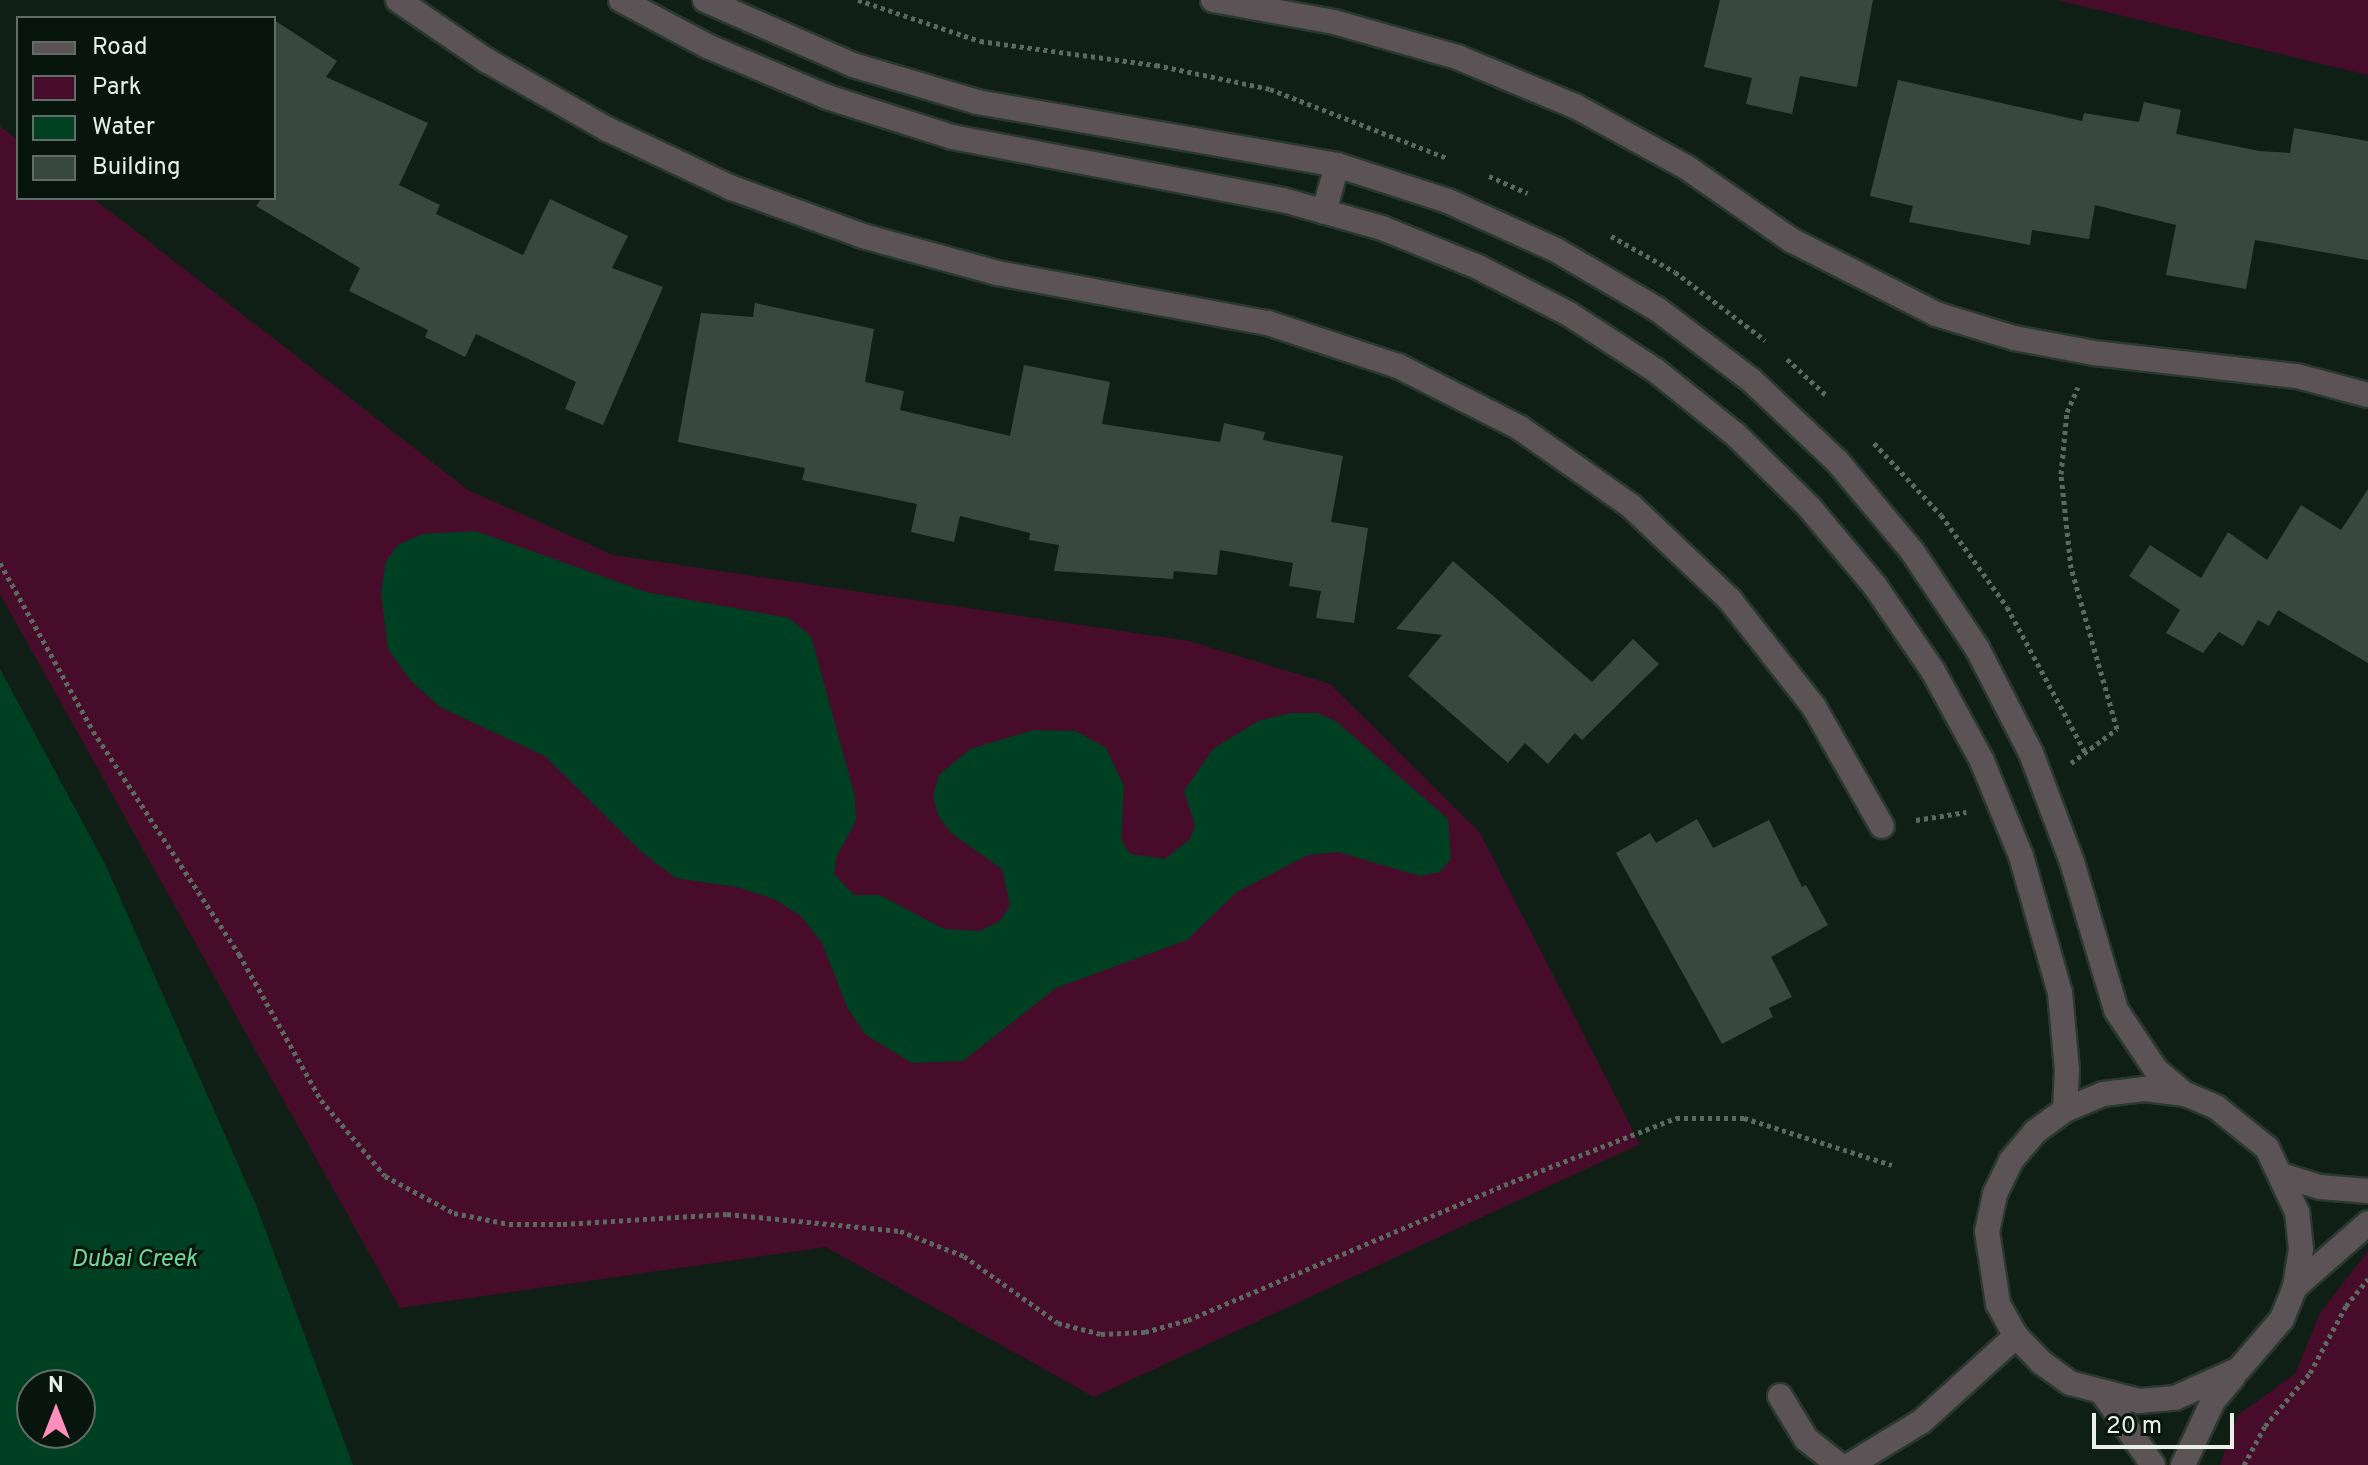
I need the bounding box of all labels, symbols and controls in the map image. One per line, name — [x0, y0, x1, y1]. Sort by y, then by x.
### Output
legend — [16, 16, 276, 200]
text: Road — [92, 33, 148, 63]
text: Park — [92, 73, 142, 103]
text: Water — [92, 113, 155, 143]
text: Building — [92, 153, 181, 183]
water label: Dubai Creek — [71, 1247, 197, 1275]
north arrow — [16, 1369, 96, 1449]
text: N — [48, 1373, 64, 1400]
scale bar — [2096, 1397, 2238, 1447]
text: 20 m — [2106, 1412, 2162, 1442]

